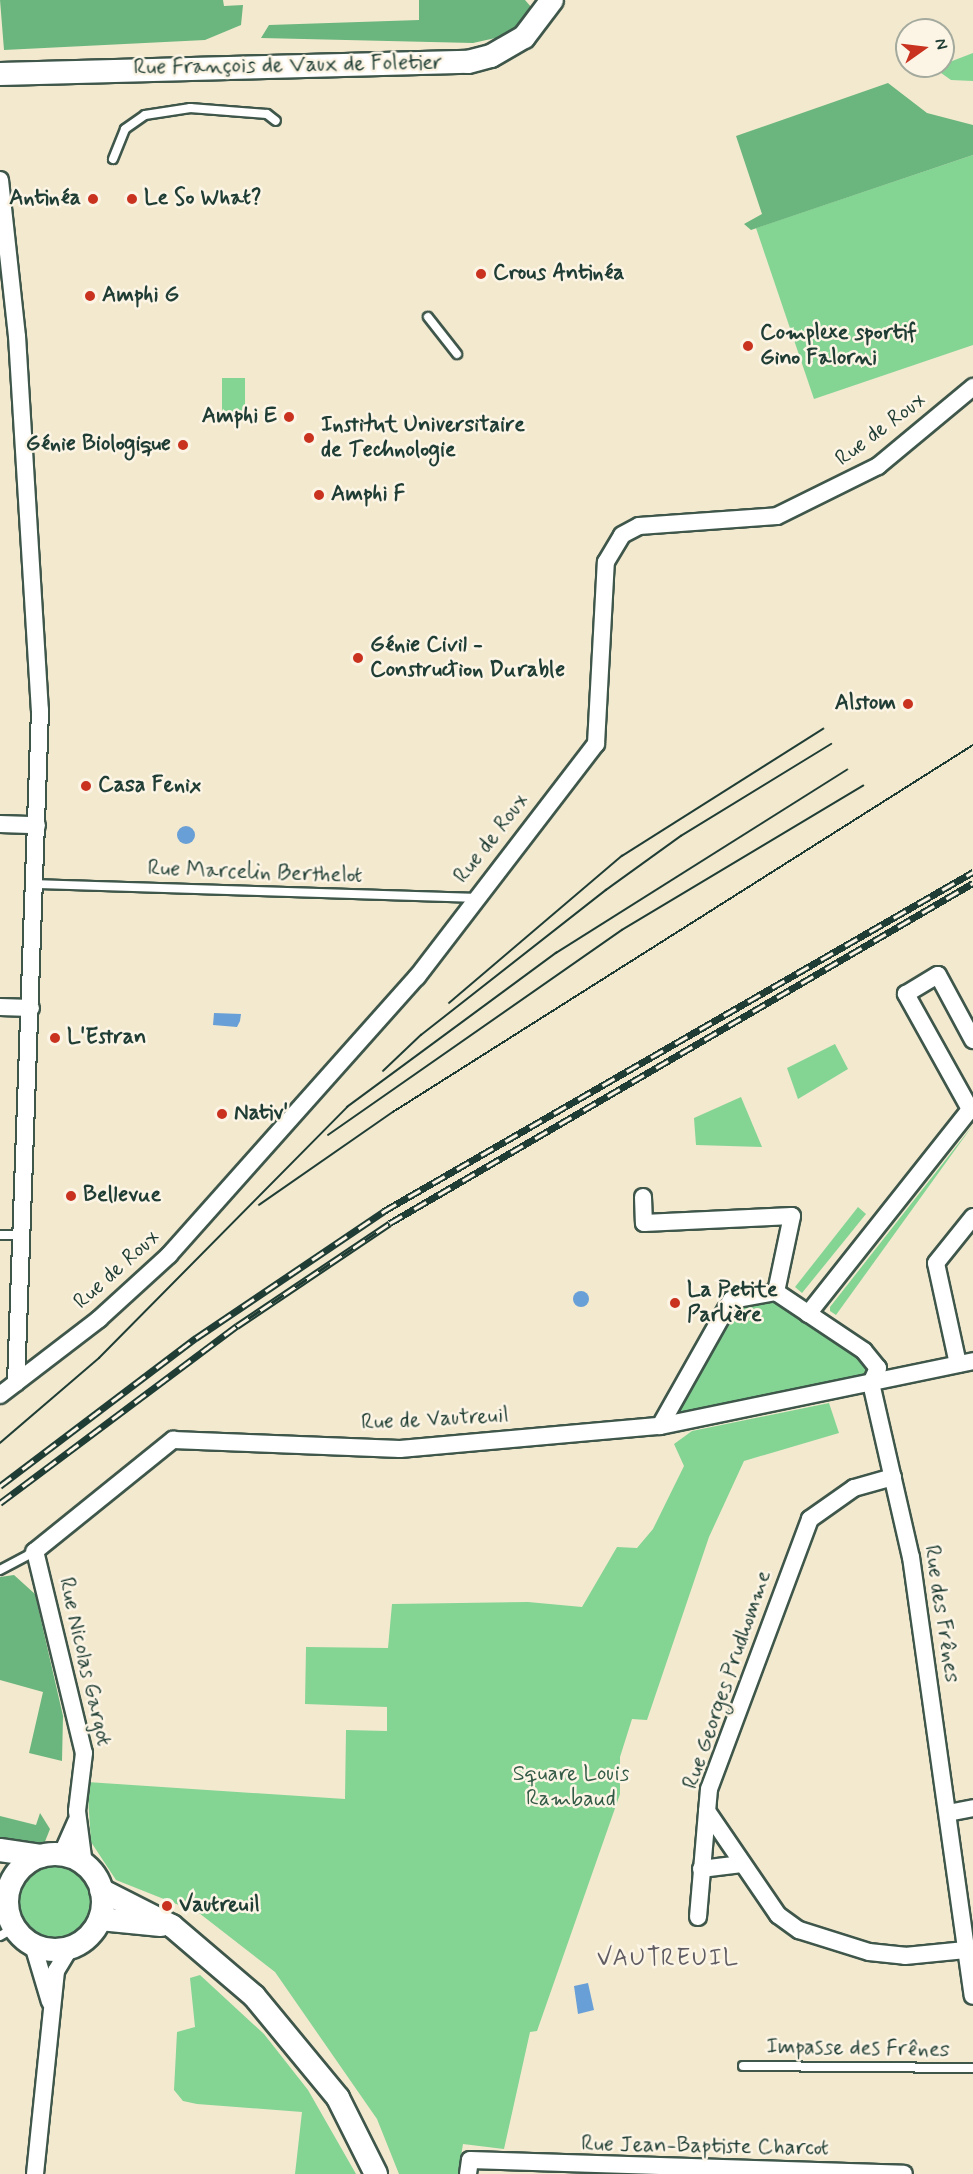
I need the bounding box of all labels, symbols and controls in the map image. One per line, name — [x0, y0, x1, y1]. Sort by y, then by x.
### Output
north arrow — [895, 18, 955, 78]
text: N — [930, 36, 952, 52]
street label: Rue François de Vaux de Foletier — [137, 50, 439, 82]
place label: Antinéa — [9, 186, 81, 212]
place label: Le So What? — [144, 186, 265, 212]
marker: Antinéa — [86, 192, 100, 206]
marker: Le So What? — [125, 192, 139, 206]
place label: Crous Antinéa — [493, 261, 624, 287]
marker: Crous Antinéa — [474, 267, 488, 281]
place label: Amphi G — [102, 283, 179, 309]
marker: Amphi G — [83, 289, 97, 303]
place label: Complexe sportif Gino Falorni — [760, 320, 917, 372]
marker: Complexe sportif Gino Falorni — [741, 339, 755, 353]
street label: Rue de Roux — [831, 387, 931, 473]
place label: Amphi E — [202, 404, 277, 430]
marker: Amphi E — [282, 410, 296, 424]
place label: Institut Universitaire de Technologie — [321, 412, 525, 464]
marker: Institut Universitaire de Technologie — [302, 431, 316, 445]
place label: Génie Biologique — [28, 432, 171, 458]
marker: Génie Biologique — [176, 438, 190, 452]
place label: Amphi F — [331, 482, 405, 508]
marker: Amphi F — [312, 488, 326, 502]
place label: Génie Civil - Construction Durable — [370, 632, 562, 684]
marker: Génie Civil - Construction Durable — [351, 651, 365, 665]
place label: Alstom — [835, 691, 896, 717]
marker: Alstom — [901, 697, 915, 711]
place label: Casa Fenix — [98, 773, 203, 799]
marker: Casa Fenix — [79, 779, 93, 793]
street label: Rue de Roux — [449, 789, 535, 889]
street label: Rue Marcelin Berthelot — [149, 856, 361, 890]
place label: L'Estran — [67, 1025, 146, 1051]
marker: L'Estran — [48, 1031, 62, 1045]
place label: Nativ' — [234, 1101, 288, 1127]
marker: Nativ' — [215, 1107, 229, 1121]
place label: Bellevue — [83, 1183, 161, 1209]
marker: Bellevue — [64, 1189, 78, 1203]
street label: Rue de Roux — [69, 1225, 165, 1315]
place label: La Petite Parlière — [687, 1277, 776, 1328]
marker: La Petite Parlière — [668, 1296, 682, 1310]
street label: Rue de Vautreuil — [361, 1403, 509, 1437]
street label: Rue des Frênes — [917, 1543, 965, 1685]
street label: Rue Georges Prudhomme — [678, 1567, 778, 1793]
street label: Rue Nicolas Gargot — [51, 1573, 117, 1751]
park label: Square Louis Rambaud — [513, 1761, 629, 1813]
place label: Vautreuil — [179, 1893, 260, 1919]
marker: Vautreuil — [160, 1899, 174, 1913]
district label: VAUTREUIL — [593, 1945, 743, 1973]
street label: Impasse des Frênes — [766, 2034, 950, 2064]
street label: Rue Jean-Baptiste Charcot — [581, 2132, 829, 2162]

